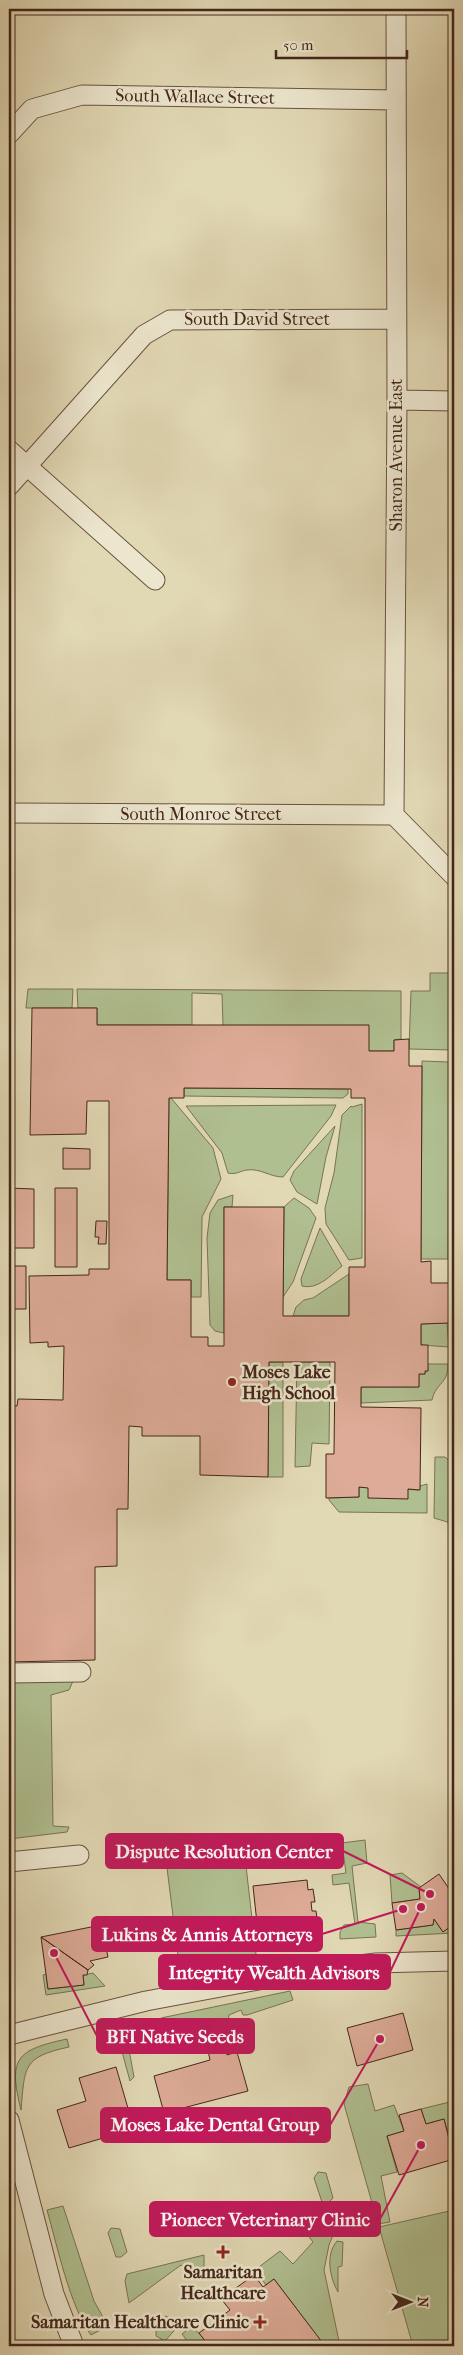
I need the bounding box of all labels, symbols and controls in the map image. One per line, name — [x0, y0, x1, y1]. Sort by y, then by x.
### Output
scale bar — [276, 28, 407, 60]
text: 50 m — [283, 36, 314, 54]
street label: South Wallace Street — [115, 85, 276, 109]
street label: South David Street — [184, 309, 331, 330]
street label: Sharon Avenue East — [386, 378, 407, 531]
street label: South Monroe Street — [120, 804, 282, 825]
place label: Moses Lake High School — [241, 1362, 336, 1404]
marker: Moses Lake High School — [226, 1376, 238, 1388]
callout: Dispute Resolution Center — [106, 1834, 343, 1868]
text: Dispute Resolution Center — [115, 1841, 334, 1863]
callout: Lukins & Annis Attorneys — [92, 1917, 322, 1951]
text: Lukins & Annis Attorneys — [102, 1924, 312, 1946]
callout: Integrity Wealth Advisors — [159, 1955, 390, 1989]
text: Integrity Wealth Advisors — [169, 1962, 379, 1984]
callout: BFI Native Seeds — [97, 2019, 254, 2053]
text: BFI Native Seeds — [106, 2026, 244, 2048]
callout: Moses Lake Dental Group — [101, 2108, 330, 2142]
text: Moses Lake Dental Group — [109, 2114, 320, 2136]
callout: Pioneer Veterinary Clinic — [150, 2202, 380, 2236]
text: Pioneer Veterinary Clinic — [160, 2209, 370, 2231]
marker: Samaritan Healthcare — [216, 2245, 230, 2259]
place label: Samaritan Healthcare — [180, 2262, 266, 2304]
north arrow — [386, 2278, 436, 2328]
text: N — [414, 2297, 431, 2308]
place label: Samaritan Healthcare Clinic — [31, 2312, 249, 2333]
marker: Samaritan Healthcare Clinic — [253, 2315, 267, 2329]

